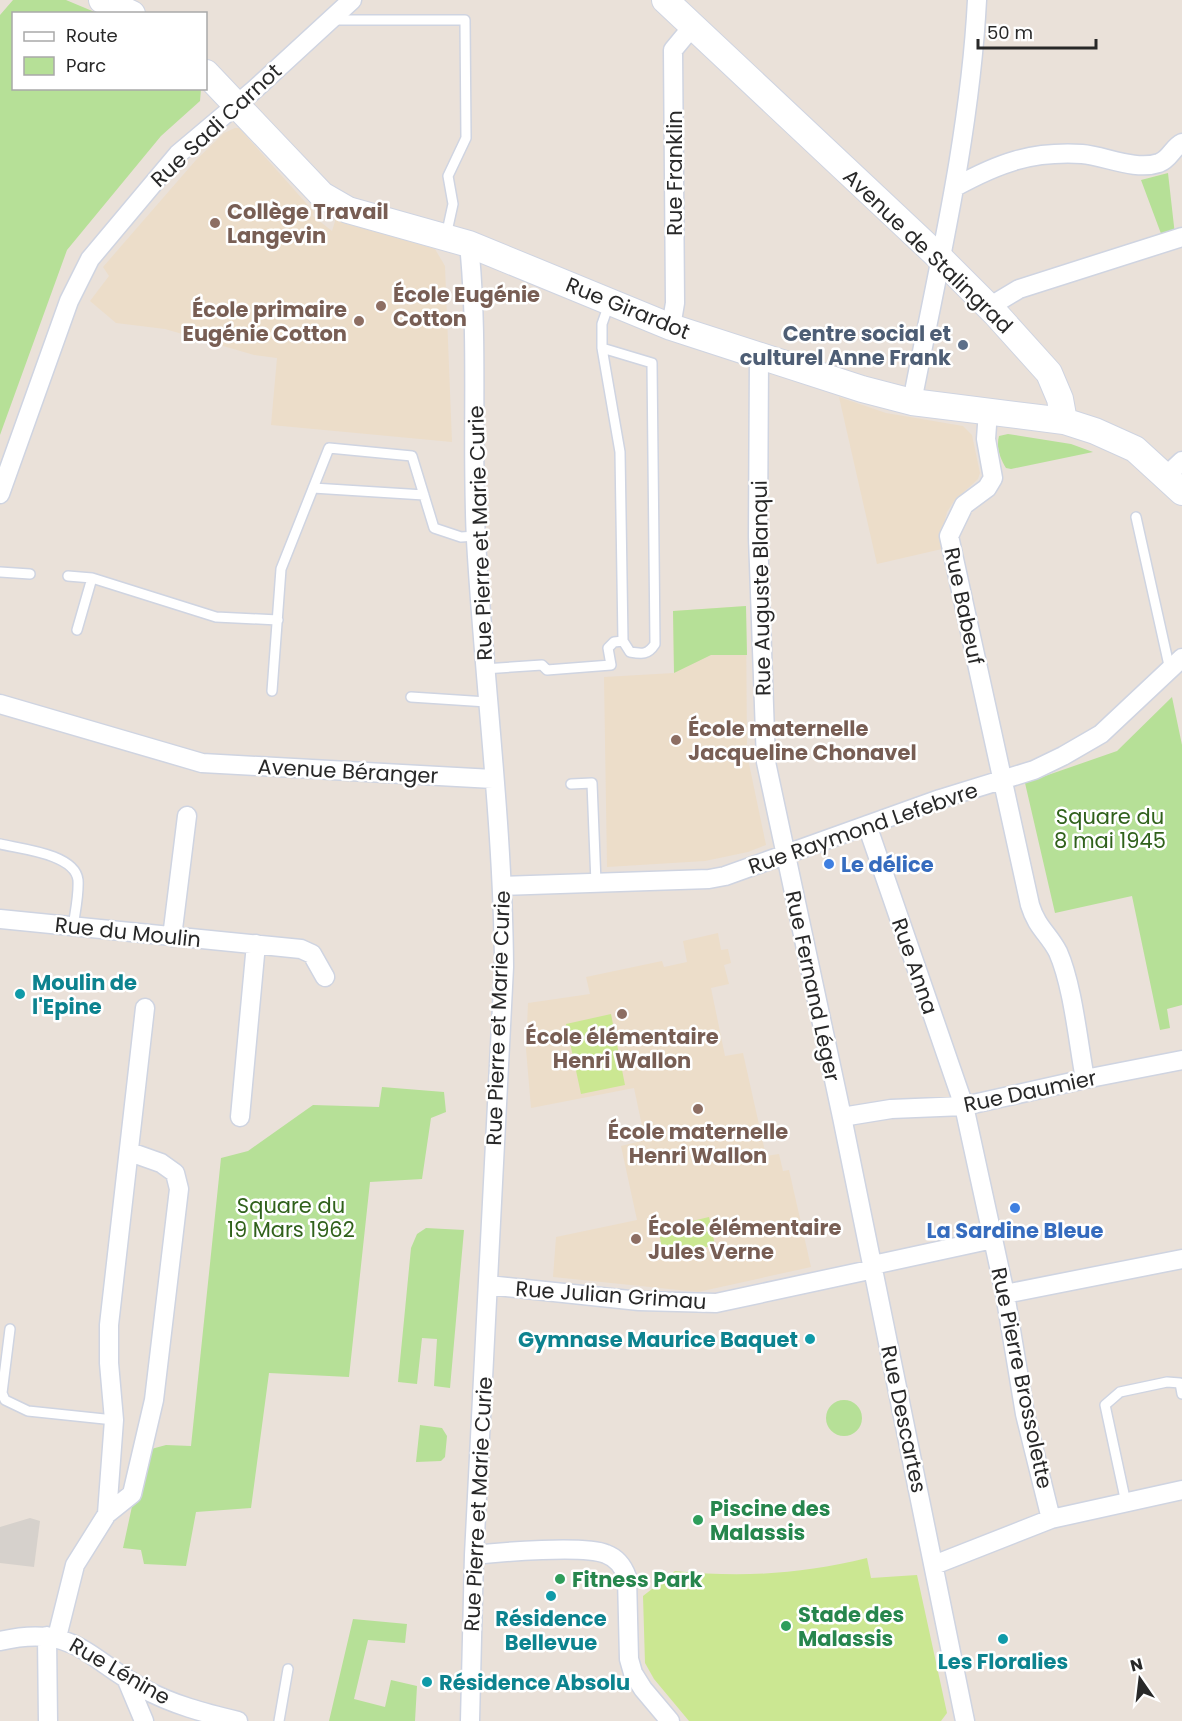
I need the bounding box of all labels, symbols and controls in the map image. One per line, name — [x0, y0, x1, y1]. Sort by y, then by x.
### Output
legend — [12, 12, 207, 90]
scale bar — [978, 12, 1096, 50]
text: 50 m — [987, 20, 1033, 45]
text: Route — [66, 23, 118, 48]
text: Parc — [66, 53, 106, 78]
street label: Rue Sadi Carnot — [144, 57, 288, 193]
street label: Rue Franklin — [660, 110, 689, 236]
street label: Avenue de Stalingrad — [837, 162, 1019, 340]
place label: Collège Travail Langevin — [227, 197, 389, 250]
marker: Collège Travail Langevin — [208, 216, 222, 230]
street label: Rue Girardot — [562, 270, 694, 346]
place label: École Eugénie Cotton — [393, 280, 540, 333]
place label: École primaire Eugénie Cotton — [183, 295, 347, 348]
marker: École Eugénie Cotton — [374, 299, 388, 313]
marker: École primaire Eugénie Cotton — [352, 314, 366, 328]
place label: Centre social et culturel Anne Frank — [740, 319, 951, 372]
marker: Centre social et culturel Anne Frank — [956, 338, 970, 352]
street label: Rue Pierre et Marie Curie — [461, 405, 499, 661]
street label: Rue Auguste Blanqui — [745, 480, 777, 696]
street label: Rue Babeuf — [937, 545, 991, 668]
place label: École maternelle Jacqueline Chonavel — [688, 714, 917, 767]
marker: École maternelle Jacqueline Chonavel — [669, 733, 683, 747]
street label: Avenue Béranger — [257, 752, 439, 790]
street label: Rue Raymond Lefebvre — [744, 775, 982, 881]
park label: Square du 8 mai 1945 — [1054, 802, 1166, 855]
place label: Le délice — [841, 850, 934, 879]
marker: Le délice — [822, 857, 836, 871]
street label: Rue Fernand Léger — [779, 888, 847, 1084]
street label: Rue Pierre et Marie Curie — [479, 890, 517, 1146]
street label: Rue du Moulin — [53, 910, 203, 954]
street label: Rue Anna — [885, 914, 945, 1018]
place label: Moulin de l'Epine — [32, 968, 137, 1021]
marker: Moulin de l'Epine — [13, 987, 27, 1001]
marker: École élémentaire Henri Wallon — [615, 1007, 629, 1021]
place label: École élémentaire Henri Wallon — [525, 1022, 719, 1075]
street label: Rue Daumier — [961, 1063, 1099, 1119]
marker: École maternelle Henri Wallon — [691, 1102, 705, 1116]
place label: École maternelle Henri Wallon — [608, 1117, 788, 1170]
park label: Square du 19 Mars 1962 — [227, 1191, 355, 1244]
marker: La Sardine Bleue — [1008, 1201, 1022, 1215]
place label: École élémentaire Jules Verne — [648, 1213, 841, 1266]
place label: La Sardine Bleue — [927, 1216, 1104, 1245]
marker: École élémentaire Jules Verne — [629, 1232, 643, 1246]
street label: Rue Pierre Brossolette — [984, 1265, 1060, 1491]
street label: Rue Julian Grimau — [514, 1274, 708, 1316]
place label: Gymnase Maurice Baquet — [518, 1325, 798, 1354]
marker: Gymnase Maurice Baquet — [803, 1332, 817, 1346]
street label: Rue Descartes — [874, 1343, 934, 1495]
street label: Rue Pierre et Marie Curie — [457, 1376, 499, 1632]
place label: Piscine des Malassis — [710, 1494, 830, 1547]
marker: Piscine des Malassis — [691, 1513, 705, 1527]
place label: Fitness Park — [572, 1565, 703, 1594]
marker: Fitness Park — [553, 1572, 567, 1586]
marker: Résidence Bellevue — [544, 1589, 558, 1603]
place label: Stade des Malassis — [798, 1600, 904, 1653]
place label: Résidence Bellevue — [495, 1604, 607, 1657]
marker: Stade des Malassis — [779, 1619, 793, 1633]
street label: Rue Lénine — [64, 1630, 176, 1712]
marker: Les Floralies — [996, 1632, 1010, 1646]
place label: Les Floralies — [938, 1647, 1068, 1676]
north arrow — [1110, 1649, 1170, 1709]
text: N — [1128, 1652, 1145, 1678]
place label: Résidence Absolu — [439, 1668, 630, 1697]
marker: Résidence Absolu — [420, 1675, 434, 1689]

